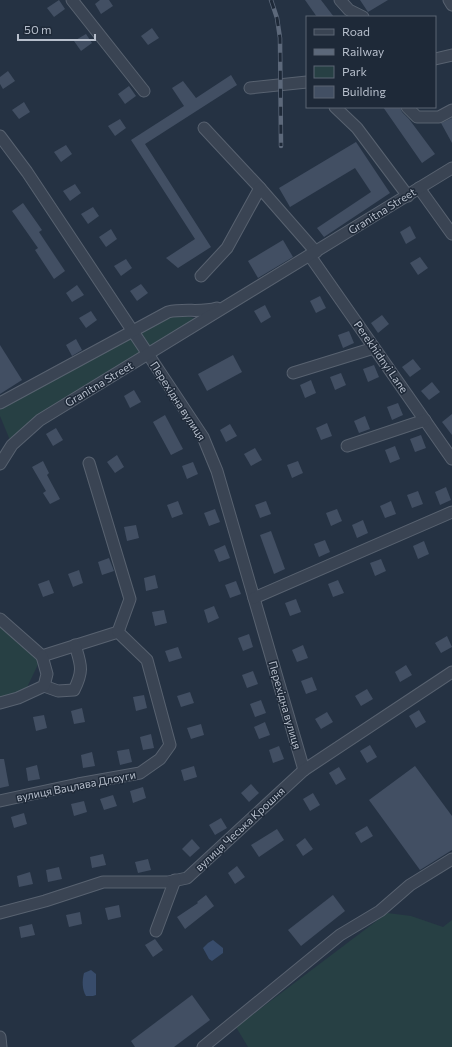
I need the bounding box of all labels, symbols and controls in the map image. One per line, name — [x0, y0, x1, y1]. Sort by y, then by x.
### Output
scale bar — [18, 16, 95, 42]
legend — [306, 16, 436, 108]
text: 50 m — [24, 22, 52, 36]
text: Road — [342, 24, 370, 38]
text: Railway — [342, 44, 384, 58]
text: Park — [342, 64, 368, 78]
text: Building — [342, 84, 386, 98]
street label: Granitna Street — [346, 184, 418, 236]
street label: Perekhidnyi Lane — [352, 318, 411, 395]
street label: Granitna Street — [62, 358, 136, 409]
street label: Перехідна вулиця — [148, 359, 209, 443]
street label: Перехідна вулиця — [267, 659, 304, 751]
street label: вулиця Вацлава Длоуги — [15, 768, 137, 803]
street label: вулиця Чеська Крошня — [192, 784, 287, 874]

